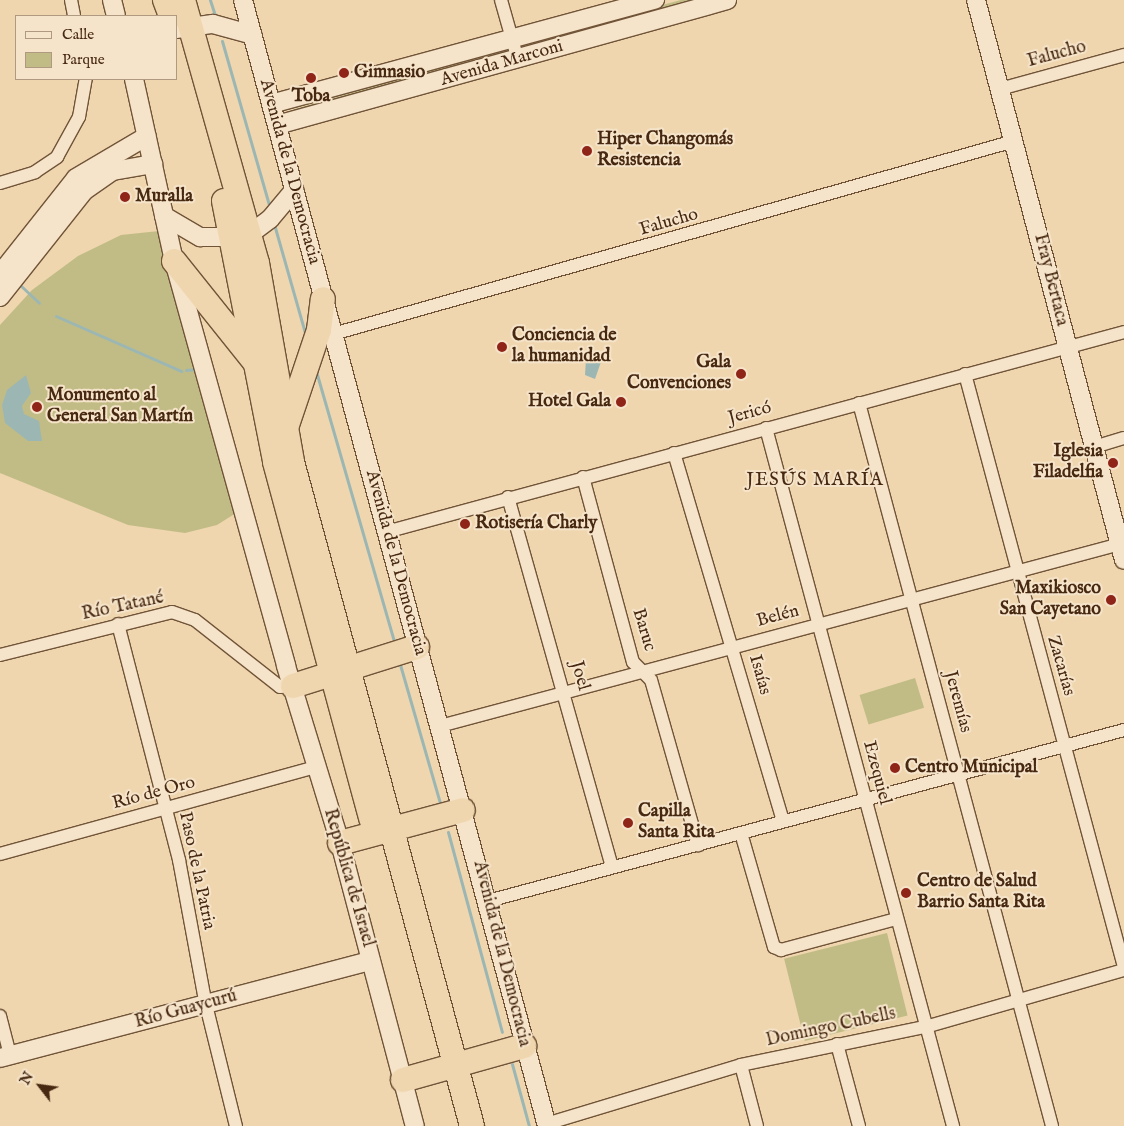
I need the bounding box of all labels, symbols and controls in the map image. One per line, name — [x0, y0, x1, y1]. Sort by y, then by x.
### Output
legend — [15, 15, 178, 80]
text: Calle — [62, 25, 94, 44]
street label: Avenida Marconi — [438, 36, 566, 92]
street label: Falucho — [1025, 37, 1089, 73]
text: Parque — [62, 50, 105, 69]
place label: Gimnasio — [354, 62, 425, 84]
marker: Gimnasio — [338, 67, 350, 79]
marker: Toba — [305, 72, 317, 84]
street label: Avenida de la Democracia — [254, 77, 324, 267]
place label: Toba — [292, 86, 330, 108]
place label: Hiper Changomás Resistencia — [597, 130, 733, 172]
marker: Hiper Changomás Resistencia — [581, 145, 593, 157]
place label: Muralla — [135, 186, 193, 208]
marker: Muralla — [119, 191, 131, 203]
street label: Falucho — [637, 204, 701, 242]
street label: Fray Bertaca — [1028, 232, 1072, 328]
place label: Conciencia de la humanidad — [512, 326, 617, 368]
marker: Conciencia de la humanidad — [496, 341, 508, 353]
place label: Gala Convenciones — [627, 353, 731, 396]
marker: Gala Convenciones — [735, 368, 747, 380]
place label: Monumento al General San Martín — [47, 386, 193, 428]
place label: Hotel Gala — [528, 391, 611, 413]
marker: Hotel Gala — [615, 396, 627, 408]
street label: Jericó — [726, 398, 774, 430]
marker: Monumento al General San Martín — [31, 401, 43, 413]
place label: Iglesia Filadelfia — [1033, 442, 1103, 484]
marker: Iglesia Filadelfia — [1107, 457, 1119, 469]
street label: Avenida de la Democracia — [360, 468, 430, 658]
district label: JESÚS MARÍA — [745, 470, 885, 492]
place label: Rotisería Charly — [475, 513, 597, 535]
marker: Rotisería Charly — [459, 518, 471, 530]
place label: Maxikiosco San Cayetano — [1000, 579, 1101, 622]
street label: Río Tatané — [80, 588, 166, 626]
marker: Maxikiosco San Cayetano — [1105, 594, 1117, 606]
street label: Belén — [755, 601, 801, 633]
street label: Baruc — [626, 606, 660, 654]
street label: Zacarías — [1041, 633, 1079, 699]
street label: Isaías — [743, 652, 775, 698]
street label: Joel — [565, 659, 593, 693]
street label: Jeremías — [938, 669, 976, 735]
street label: Ezequiel — [857, 739, 895, 807]
place label: Centro Municipal — [905, 757, 1037, 779]
marker: Centro Municipal — [889, 762, 901, 774]
street label: Río de Oro — [110, 773, 198, 815]
place label: Capilla Santa Rita — [638, 802, 715, 844]
street label: República de Israel — [318, 806, 378, 950]
street label: Paso de la Patria — [173, 810, 219, 932]
marker: Capilla Santa Rita — [622, 817, 634, 829]
street label: Avenida de la Democracia — [467, 859, 535, 1049]
place label: Centro de Salud Barrio Santa Rita — [917, 872, 1045, 914]
marker: Centro de Salud Barrio Santa Rita — [899, 886, 913, 900]
street label: Río Guaycurú — [133, 986, 239, 1034]
street label: Domingo Cubells — [764, 1004, 898, 1052]
north arrow — [15, 1061, 65, 1111]
text: N — [16, 1069, 38, 1088]

